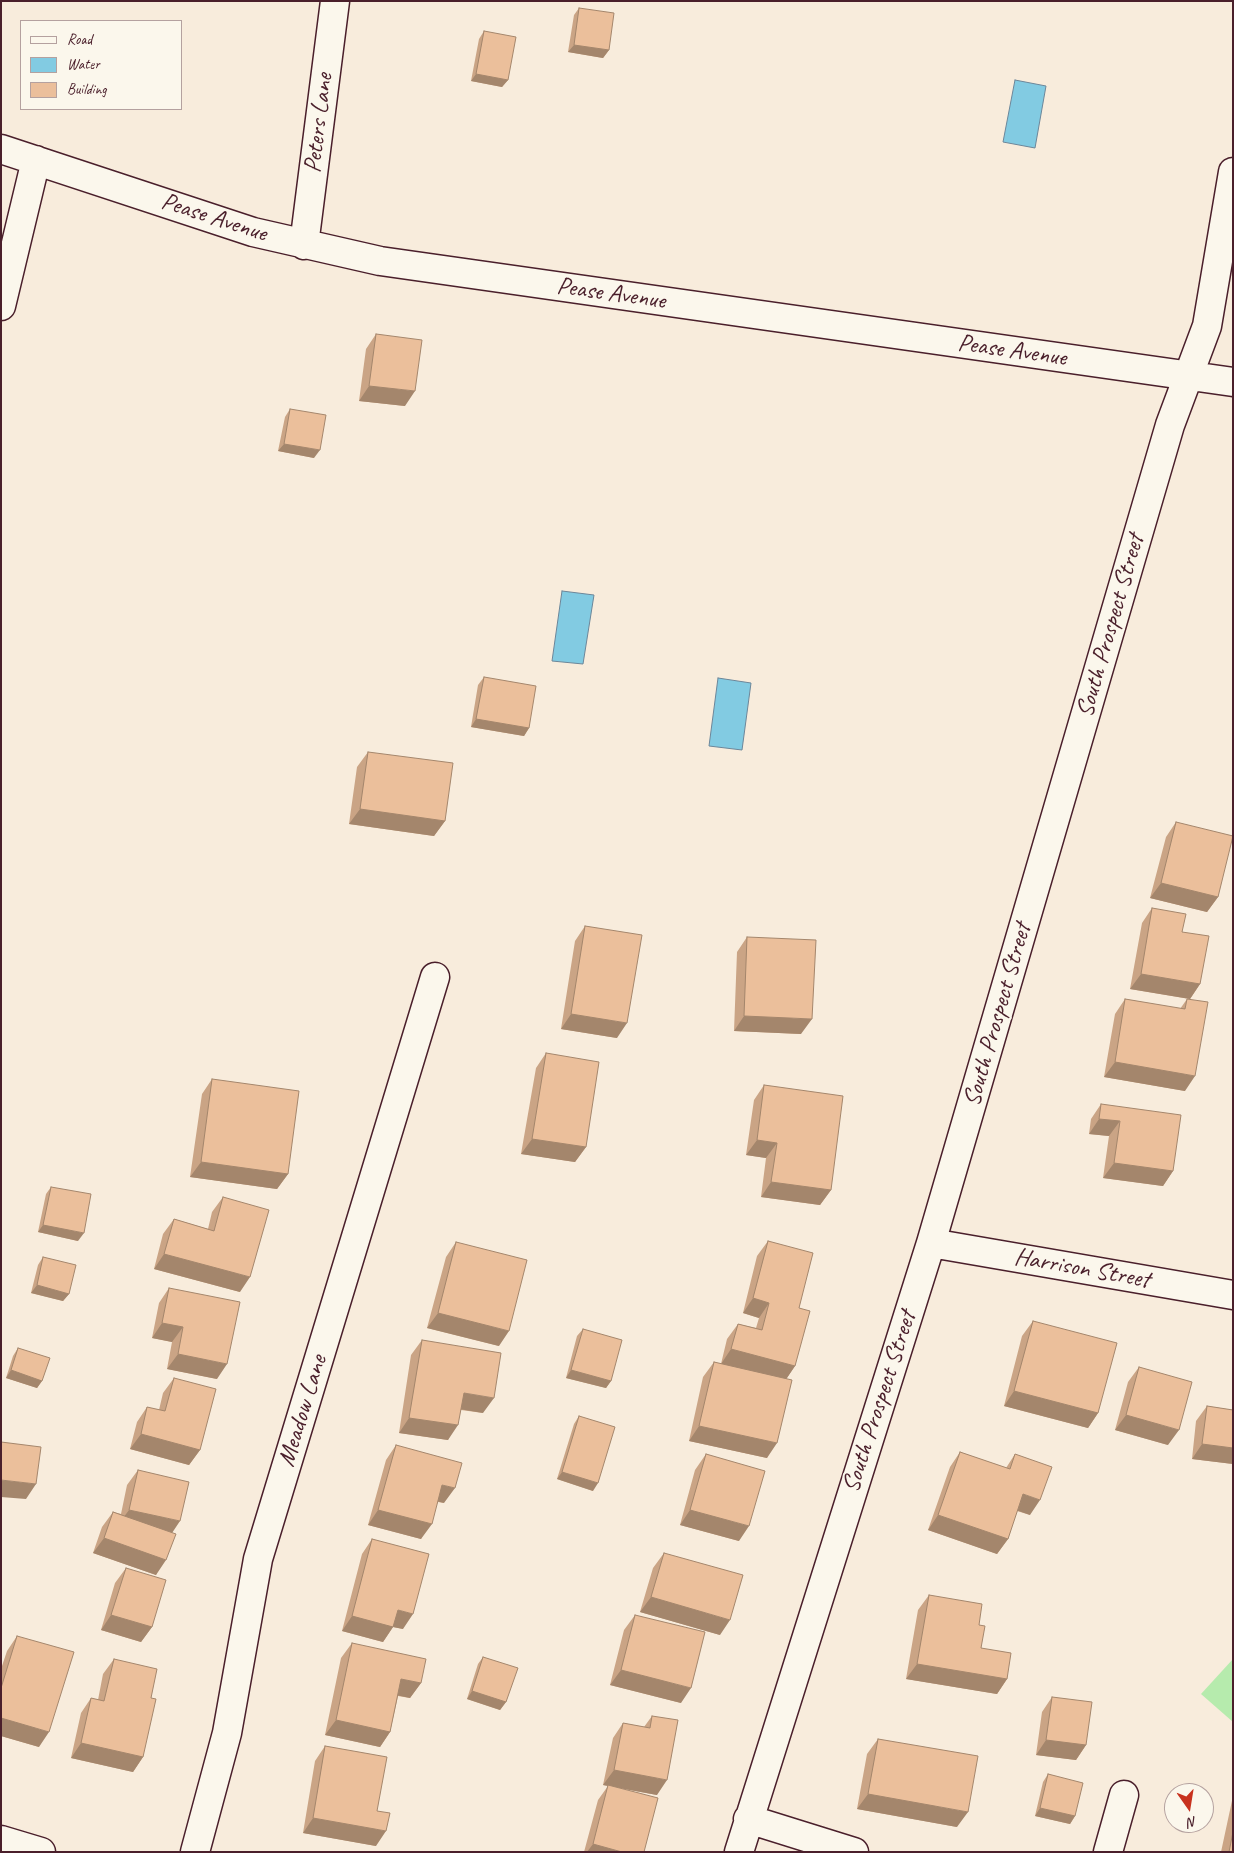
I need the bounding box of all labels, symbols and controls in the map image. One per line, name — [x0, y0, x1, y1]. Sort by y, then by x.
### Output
legend — [20, 20, 182, 110]
text: Road — [67, 30, 92, 49]
text: Water — [67, 55, 100, 74]
street label: Peters Lane — [298, 71, 340, 175]
text: Building — [67, 80, 106, 99]
street label: Pease Avenue — [157, 187, 271, 249]
street label: Pease Avenue — [555, 272, 667, 316]
street label: Pease Avenue — [956, 329, 1068, 373]
street label: South Prospect Street — [1071, 531, 1151, 721]
street label: South Prospect Street — [958, 920, 1038, 1110]
street label: Harrison Street — [1012, 1242, 1152, 1296]
street label: South Prospect Street — [837, 1308, 923, 1496]
street label: Meadow Lane — [272, 1352, 334, 1470]
north arrow — [1164, 1783, 1214, 1833]
text: N — [1186, 1813, 1198, 1831]

